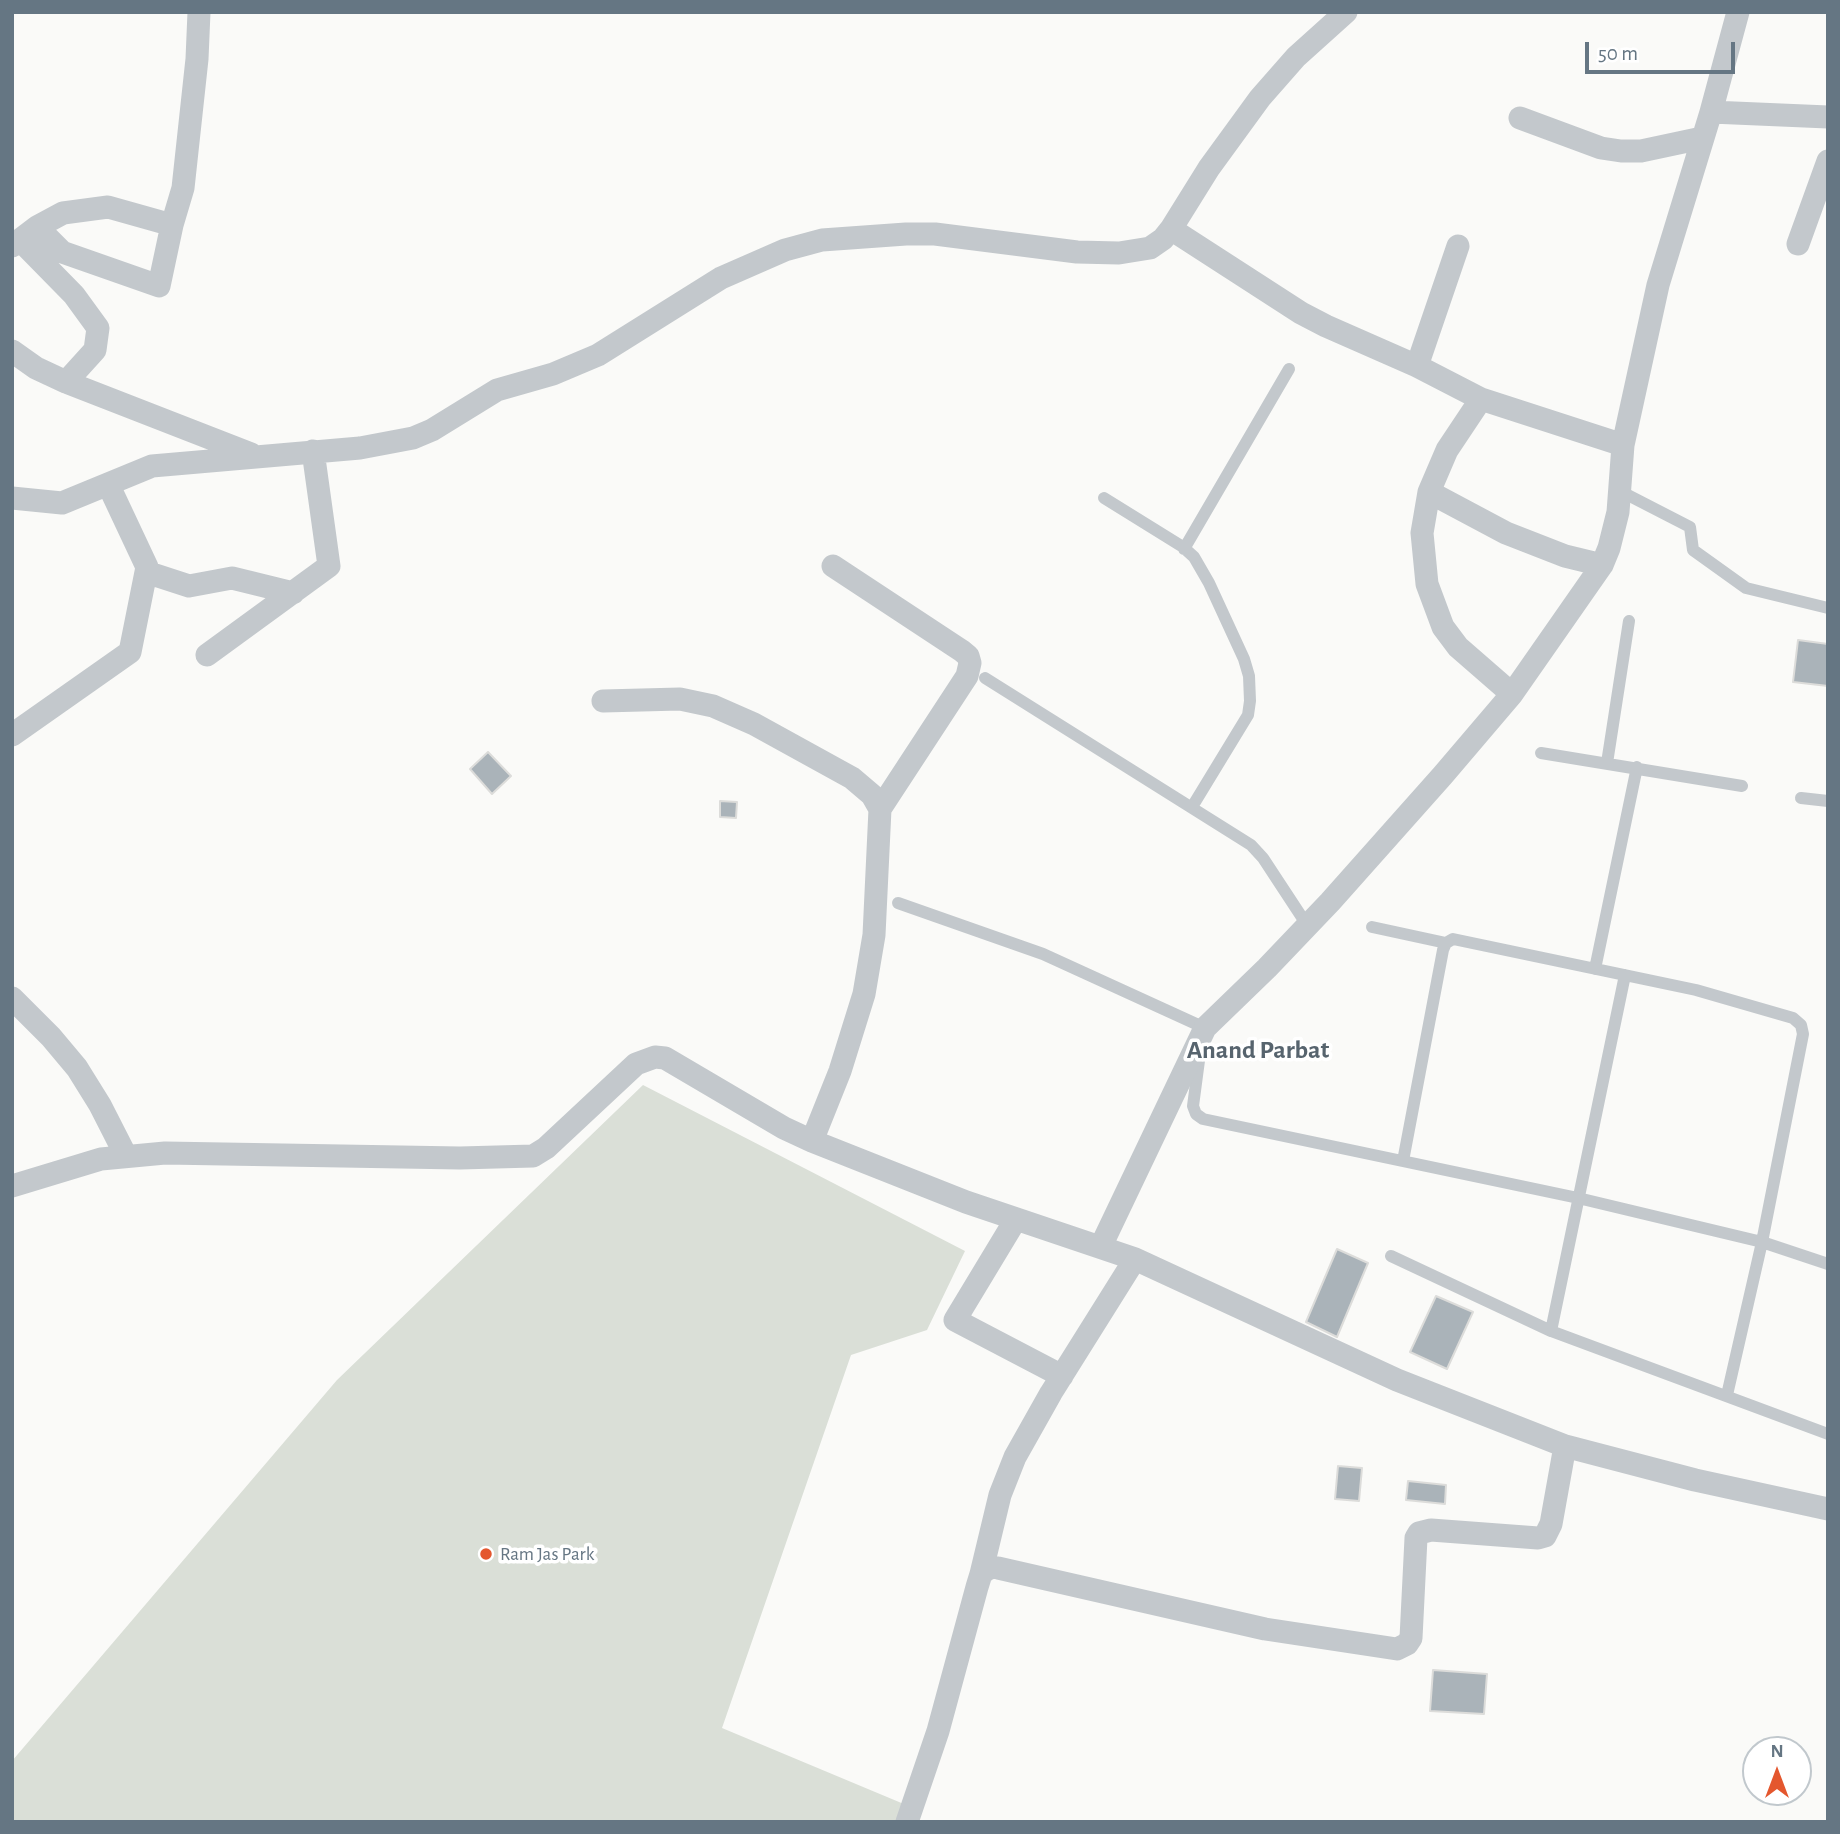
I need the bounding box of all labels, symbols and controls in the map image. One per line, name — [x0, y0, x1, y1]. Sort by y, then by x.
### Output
scale bar — [1588, 28, 1738, 72]
text: 50 m — [1598, 43, 1638, 64]
district label: Anand Parbat — [1187, 1034, 1329, 1066]
place label: Ram Jas Park — [500, 1543, 594, 1565]
marker: Ram Jas Park — [478, 1546, 494, 1562]
north arrow — [1742, 1736, 1812, 1806]
text: N — [1770, 1742, 1784, 1761]

